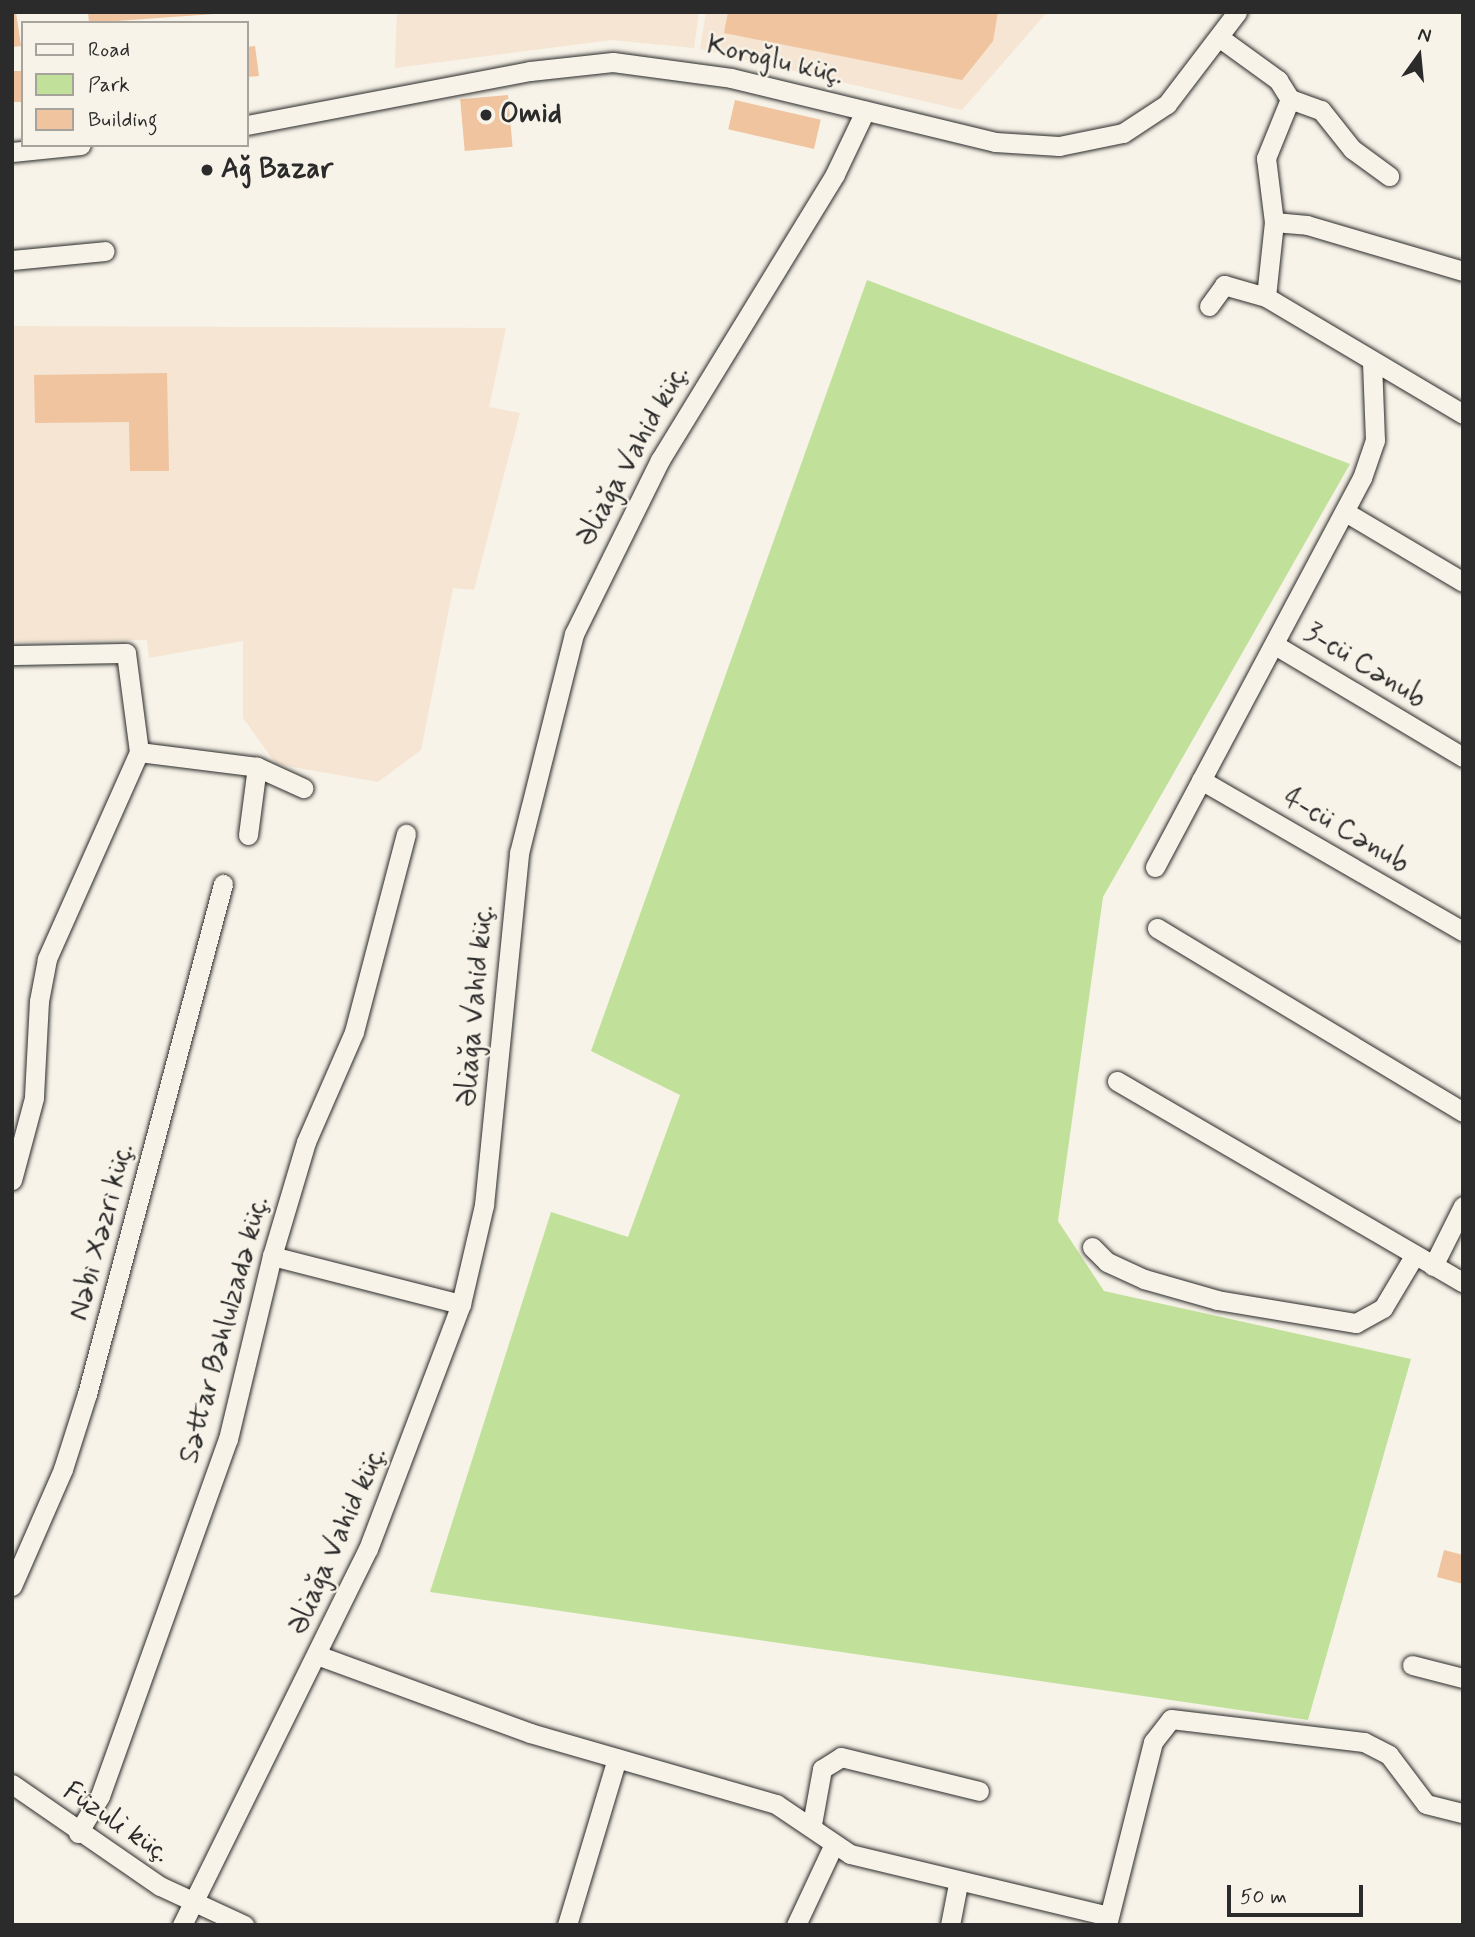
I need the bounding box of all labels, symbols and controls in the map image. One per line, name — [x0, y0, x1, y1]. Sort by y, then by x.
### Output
legend — [21, 21, 248, 147]
north arrow — [1384, 21, 1454, 91]
text: N — [1415, 22, 1434, 49]
street label: Koroğlu küç. — [704, 29, 846, 93]
text: Road — [88, 36, 130, 64]
text: Park — [88, 71, 130, 99]
place label: Omid — [500, 98, 562, 132]
text: Building — [88, 106, 158, 134]
marker: Omid — [478, 107, 494, 123]
place label: Ağ Bazar — [221, 153, 333, 187]
marker: Ağ Bazar — [199, 162, 215, 178]
street label: Əliağa Vahid küç. — [569, 359, 697, 553]
street label: 3-cü Cənub — [1298, 616, 1432, 716]
street label: 4-cü Cənub — [1277, 781, 1415, 881]
street label: Əliağa Vahid küç. — [450, 904, 502, 1108]
street label: Nəbi Xəzri küç. — [63, 1141, 141, 1323]
street label: Səttar Bəhlulzadə küç. — [173, 1192, 277, 1468]
street label: Əliağa Vahid küç. — [282, 1442, 394, 1640]
street label: Füzuli küç. — [56, 1775, 176, 1871]
scale bar — [1230, 1870, 1366, 1914]
text: 50 m — [1240, 1883, 1287, 1911]

